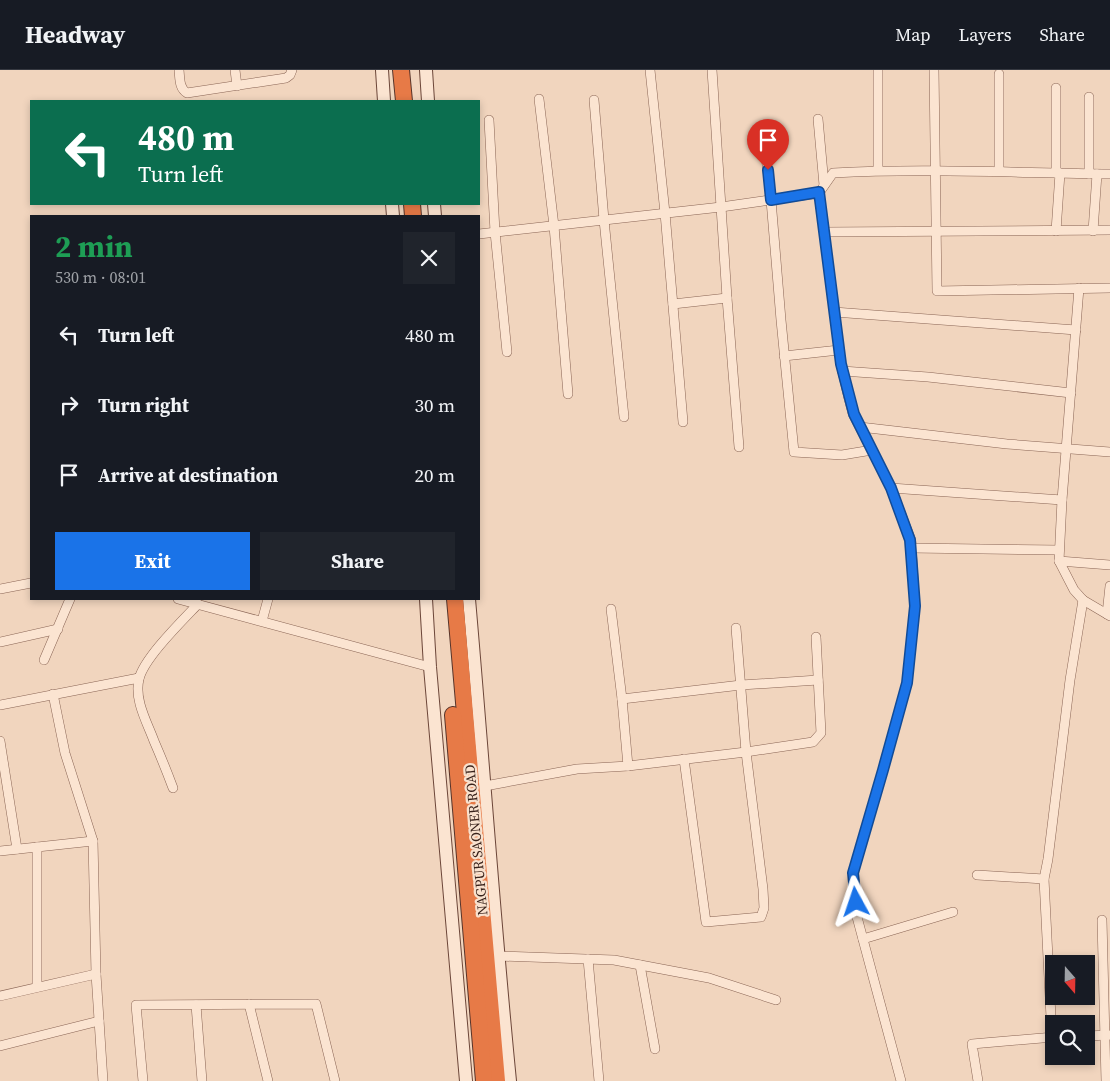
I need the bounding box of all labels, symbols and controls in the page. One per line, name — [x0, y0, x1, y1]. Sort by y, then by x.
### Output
text: Headway — [25, 18, 125, 51]
text: Map — [895, 22, 930, 47]
text: Layers — [958, 22, 1011, 47]
text: Share — [1039, 22, 1085, 47]
text: 480 m — [138, 114, 234, 162]
pin — [747, 119, 789, 170]
icon: left — [55, 120, 120, 185]
icon: arrive — [754, 126, 782, 154]
text: Turn left — [138, 159, 223, 189]
text: 2 min — [55, 226, 133, 267]
button: close — [403, 232, 455, 284]
text: 530 m · 08:01 — [55, 266, 146, 288]
icon: left — [55, 321, 83, 349]
text: Turn left — [98, 322, 174, 348]
text: 480 m — [405, 322, 455, 348]
icon: right — [55, 391, 83, 419]
text: Turn right — [98, 392, 189, 418]
text: 30 m — [414, 392, 455, 418]
icon: arrive — [55, 461, 83, 489]
text: Arrive at destination — [98, 462, 278, 488]
text: 20 m — [414, 462, 455, 488]
button: Exit — [55, 532, 250, 590]
button: Share — [260, 532, 455, 590]
street label: NAGPUR SAONER ROAD — [459, 764, 493, 916]
position arrow — [829, 875, 881, 927]
north arrow — [1045, 955, 1095, 1005]
map controls — [1045, 955, 1095, 1065]
button: search — [1045, 1015, 1095, 1065]

